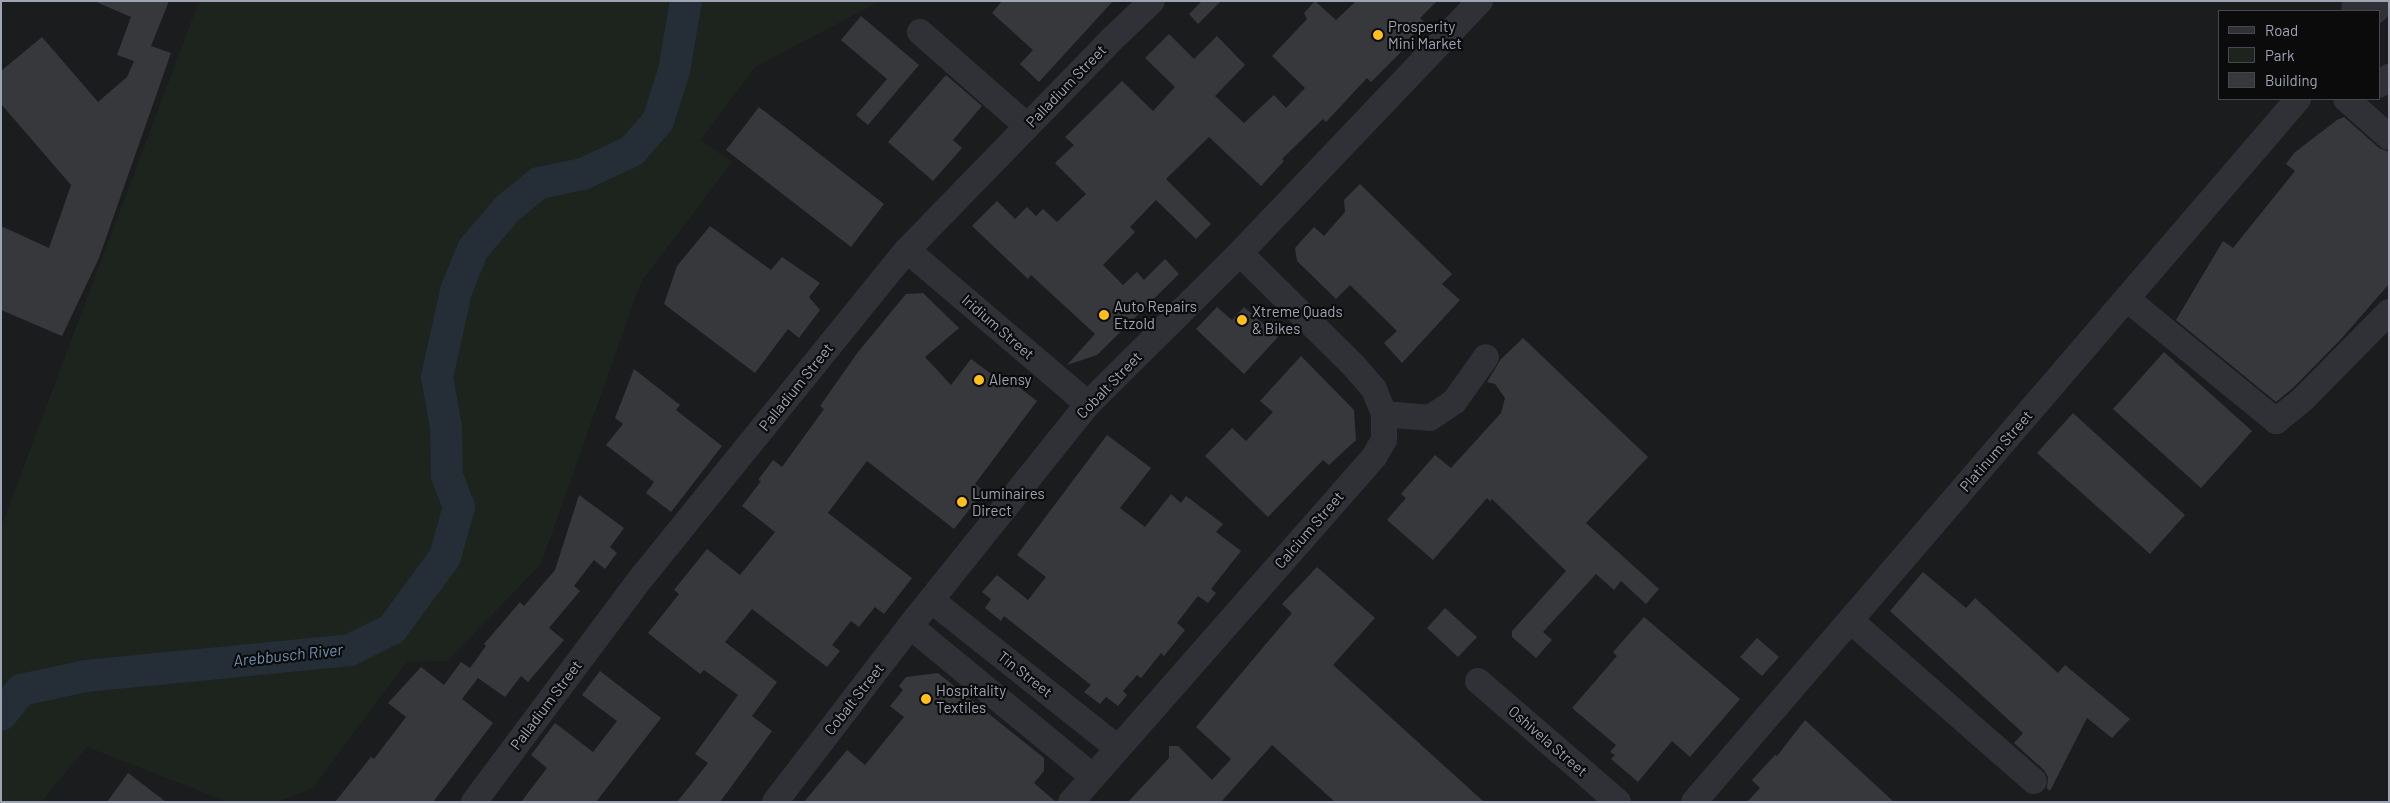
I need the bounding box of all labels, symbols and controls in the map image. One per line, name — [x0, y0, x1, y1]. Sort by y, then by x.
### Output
legend — [2218, 10, 2380, 100]
place label: Prosperity Mini Market — [1388, 17, 1462, 52]
text: Road — [2265, 21, 2298, 39]
marker: Prosperity Mini Market — [1372, 29, 1384, 41]
street label: Palladium Street — [1022, 41, 1110, 131]
text: Park — [2265, 46, 2294, 64]
text: Building — [2265, 71, 2318, 89]
street label: Iridium Street — [958, 291, 1038, 363]
place label: Auto Repairs Etzold — [1114, 297, 1197, 332]
place label: Xtreme Quads & Bikes — [1252, 302, 1343, 337]
marker: Auto Repairs Etzold — [1098, 309, 1110, 321]
marker: Xtreme Quads & Bikes — [1236, 314, 1248, 326]
street label: Palladium Street — [755, 340, 837, 434]
street label: Cobalt Street — [1073, 348, 1145, 422]
place label: Alensy — [989, 371, 1031, 389]
marker: Alensy — [973, 374, 985, 386]
street label: Platinum Street — [1956, 407, 2036, 495]
place label: Luminaires Direct — [972, 484, 1045, 519]
street label: Calcium Street — [1271, 488, 1347, 572]
marker: Luminaires Direct — [956, 496, 968, 508]
water label: Arebbusch River — [232, 640, 344, 670]
street label: Tin Street — [994, 647, 1056, 701]
street label: Palladium Street — [506, 657, 586, 753]
street label: Cobalt Street — [820, 660, 888, 738]
place label: Hospitality Textiles — [936, 681, 1006, 716]
marker: Hospitality Textiles — [920, 693, 932, 705]
street label: Oshivela Street — [1505, 702, 1591, 780]

